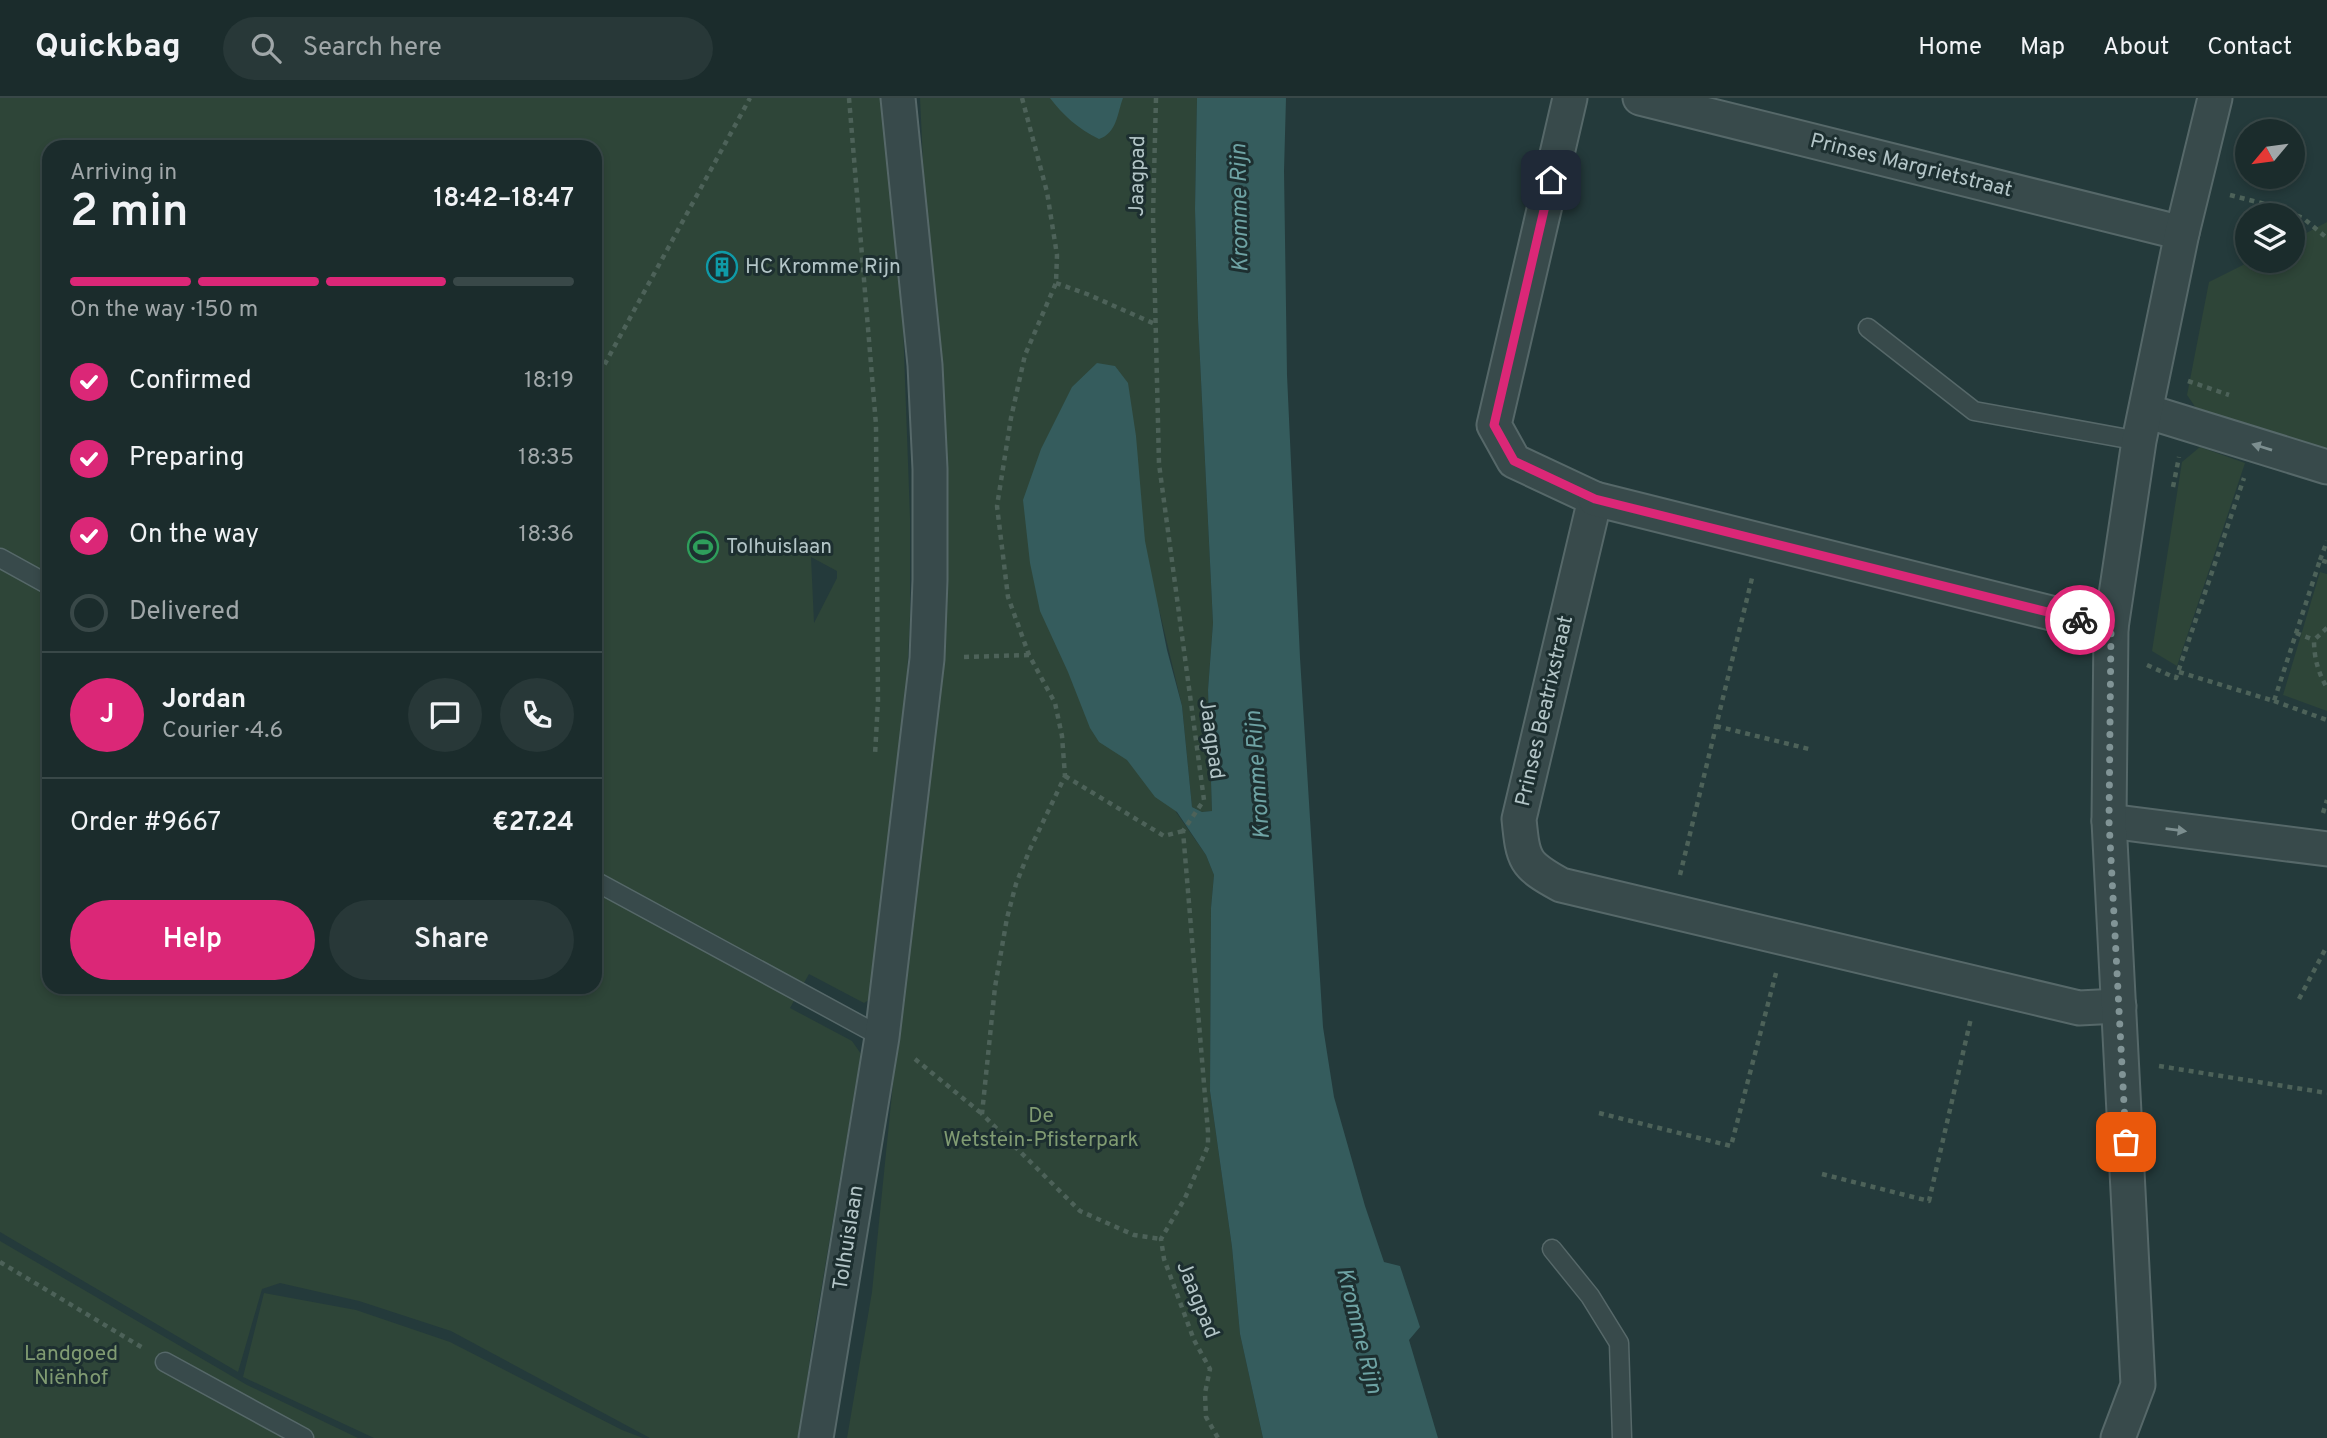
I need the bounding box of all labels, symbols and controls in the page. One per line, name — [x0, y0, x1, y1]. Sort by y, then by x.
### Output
search box — [223, 17, 713, 80]
text: Quickbag — [35, 27, 181, 69]
icon: search — [247, 29, 285, 67]
text: Search here — [303, 32, 442, 65]
text: Home — [1918, 33, 1982, 63]
text: Map — [2020, 33, 2065, 63]
text: About — [2103, 33, 2169, 63]
text: Contact — [2207, 33, 2292, 63]
north arrow — [2235, 119, 2305, 189]
map controls — [2235, 119, 2305, 273]
street label: Prinses Margrietstraat — [1807, 128, 2015, 204]
street label: Jaagpad — [1124, 135, 1152, 217]
water label: Kromme Rijn — [1225, 143, 1257, 273]
pin — [1521, 150, 1581, 210]
text: Arriving in — [70, 159, 177, 188]
icon: home — [1532, 161, 1570, 199]
text: 18:42–18:47 — [433, 183, 574, 216]
text: 2 min — [70, 184, 189, 243]
button: layers — [2235, 203, 2305, 273]
building icon: HC Kromme Rijn — [705, 250, 739, 284]
place label: HC Kromme Rijn — [745, 254, 901, 281]
text: On the way · 150 m — [70, 296, 258, 325]
icon: check — [70, 363, 108, 401]
text: Confirmed — [129, 365, 252, 398]
text: 18:19 — [524, 367, 574, 396]
icon: check — [70, 440, 108, 478]
one-way arrow — [2251, 441, 2272, 451]
text: Preparing — [129, 442, 244, 475]
text: 18:35 — [518, 444, 574, 473]
icon: check — [70, 517, 108, 555]
text: On the way — [129, 519, 259, 552]
text: 18:36 — [519, 521, 574, 550]
sports icon: Tolhuislaan — [686, 530, 720, 564]
place label: Tolhuislaan — [726, 534, 832, 561]
courier — [2045, 585, 2115, 655]
text: Delivered — [129, 596, 240, 629]
icon: bike — [2061, 601, 2099, 639]
street label: Prinses Beatrixstraat — [1510, 613, 1580, 809]
button: chat — [408, 678, 482, 752]
button: phone — [500, 678, 574, 752]
text: Jordan — [162, 684, 246, 717]
street label: Jaagpad — [1192, 697, 1230, 781]
text: J — [100, 699, 114, 732]
water label: Kromme Rijn — [1240, 709, 1278, 840]
text: Courier · 4.6 — [162, 717, 283, 746]
text: Order #9667 — [70, 807, 221, 840]
text: €27.24 — [492, 807, 574, 840]
one-way arrow — [2166, 824, 2188, 835]
button: Help — [70, 900, 315, 980]
button: Share — [329, 900, 574, 980]
park label: De Wetstein-Pfisterpark — [943, 1103, 1139, 1154]
pin — [2096, 1112, 2156, 1172]
icon: bag — [2107, 1123, 2145, 1161]
street label: Tolhuislaan — [827, 1183, 871, 1293]
street label: Jaagpad — [1169, 1257, 1225, 1343]
water label: Kromme Rijn — [1328, 1265, 1388, 1397]
park label: Landgoed Niënhof — [24, 1341, 118, 1392]

